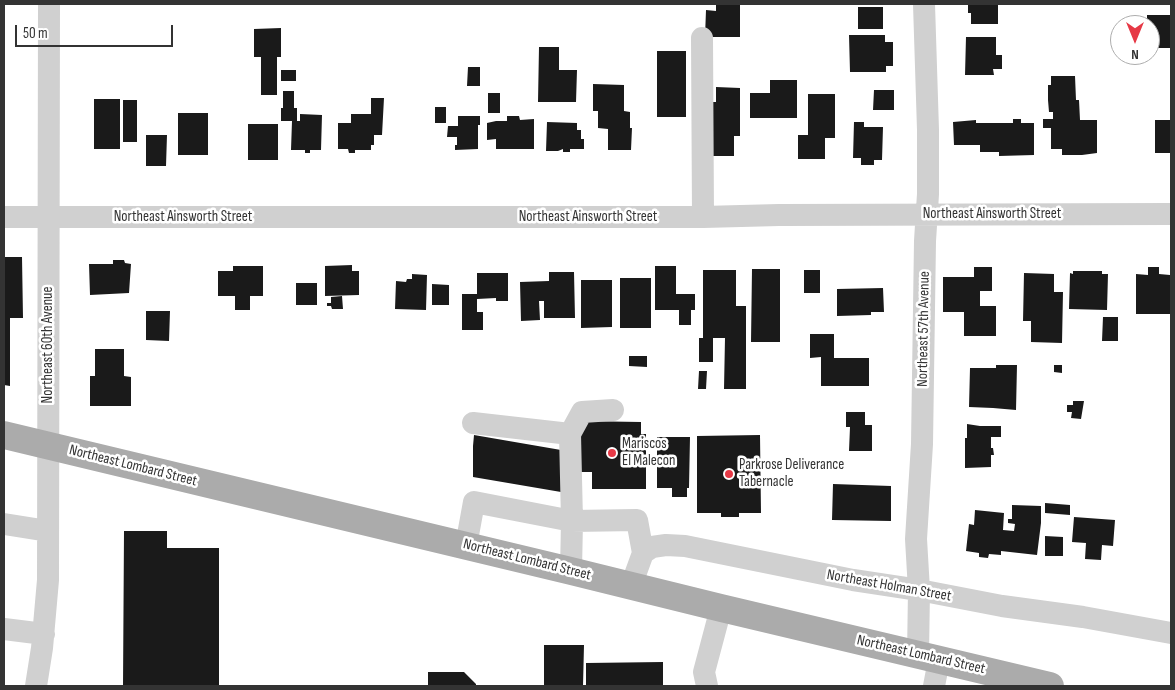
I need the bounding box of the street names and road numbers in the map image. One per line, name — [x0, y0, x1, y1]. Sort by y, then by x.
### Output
street label: Northeast Ainsworth Street — [923, 205, 1061, 223]
street label: Northeast Ainsworth Street — [114, 208, 252, 226]
street label: Northeast Ainsworth Street — [519, 208, 657, 226]
street label: Northeast 57th Avenue — [914, 271, 934, 387]
street label: Northeast 60th Avenue — [39, 287, 57, 403]
street label: Northeast Lombard Street — [67, 441, 199, 491]
street label: Northeast Lombard Street — [461, 535, 593, 585]
street label: Northeast Holman Street — [825, 566, 953, 606]
street label: Northeast Lombard Street — [855, 631, 987, 679]

